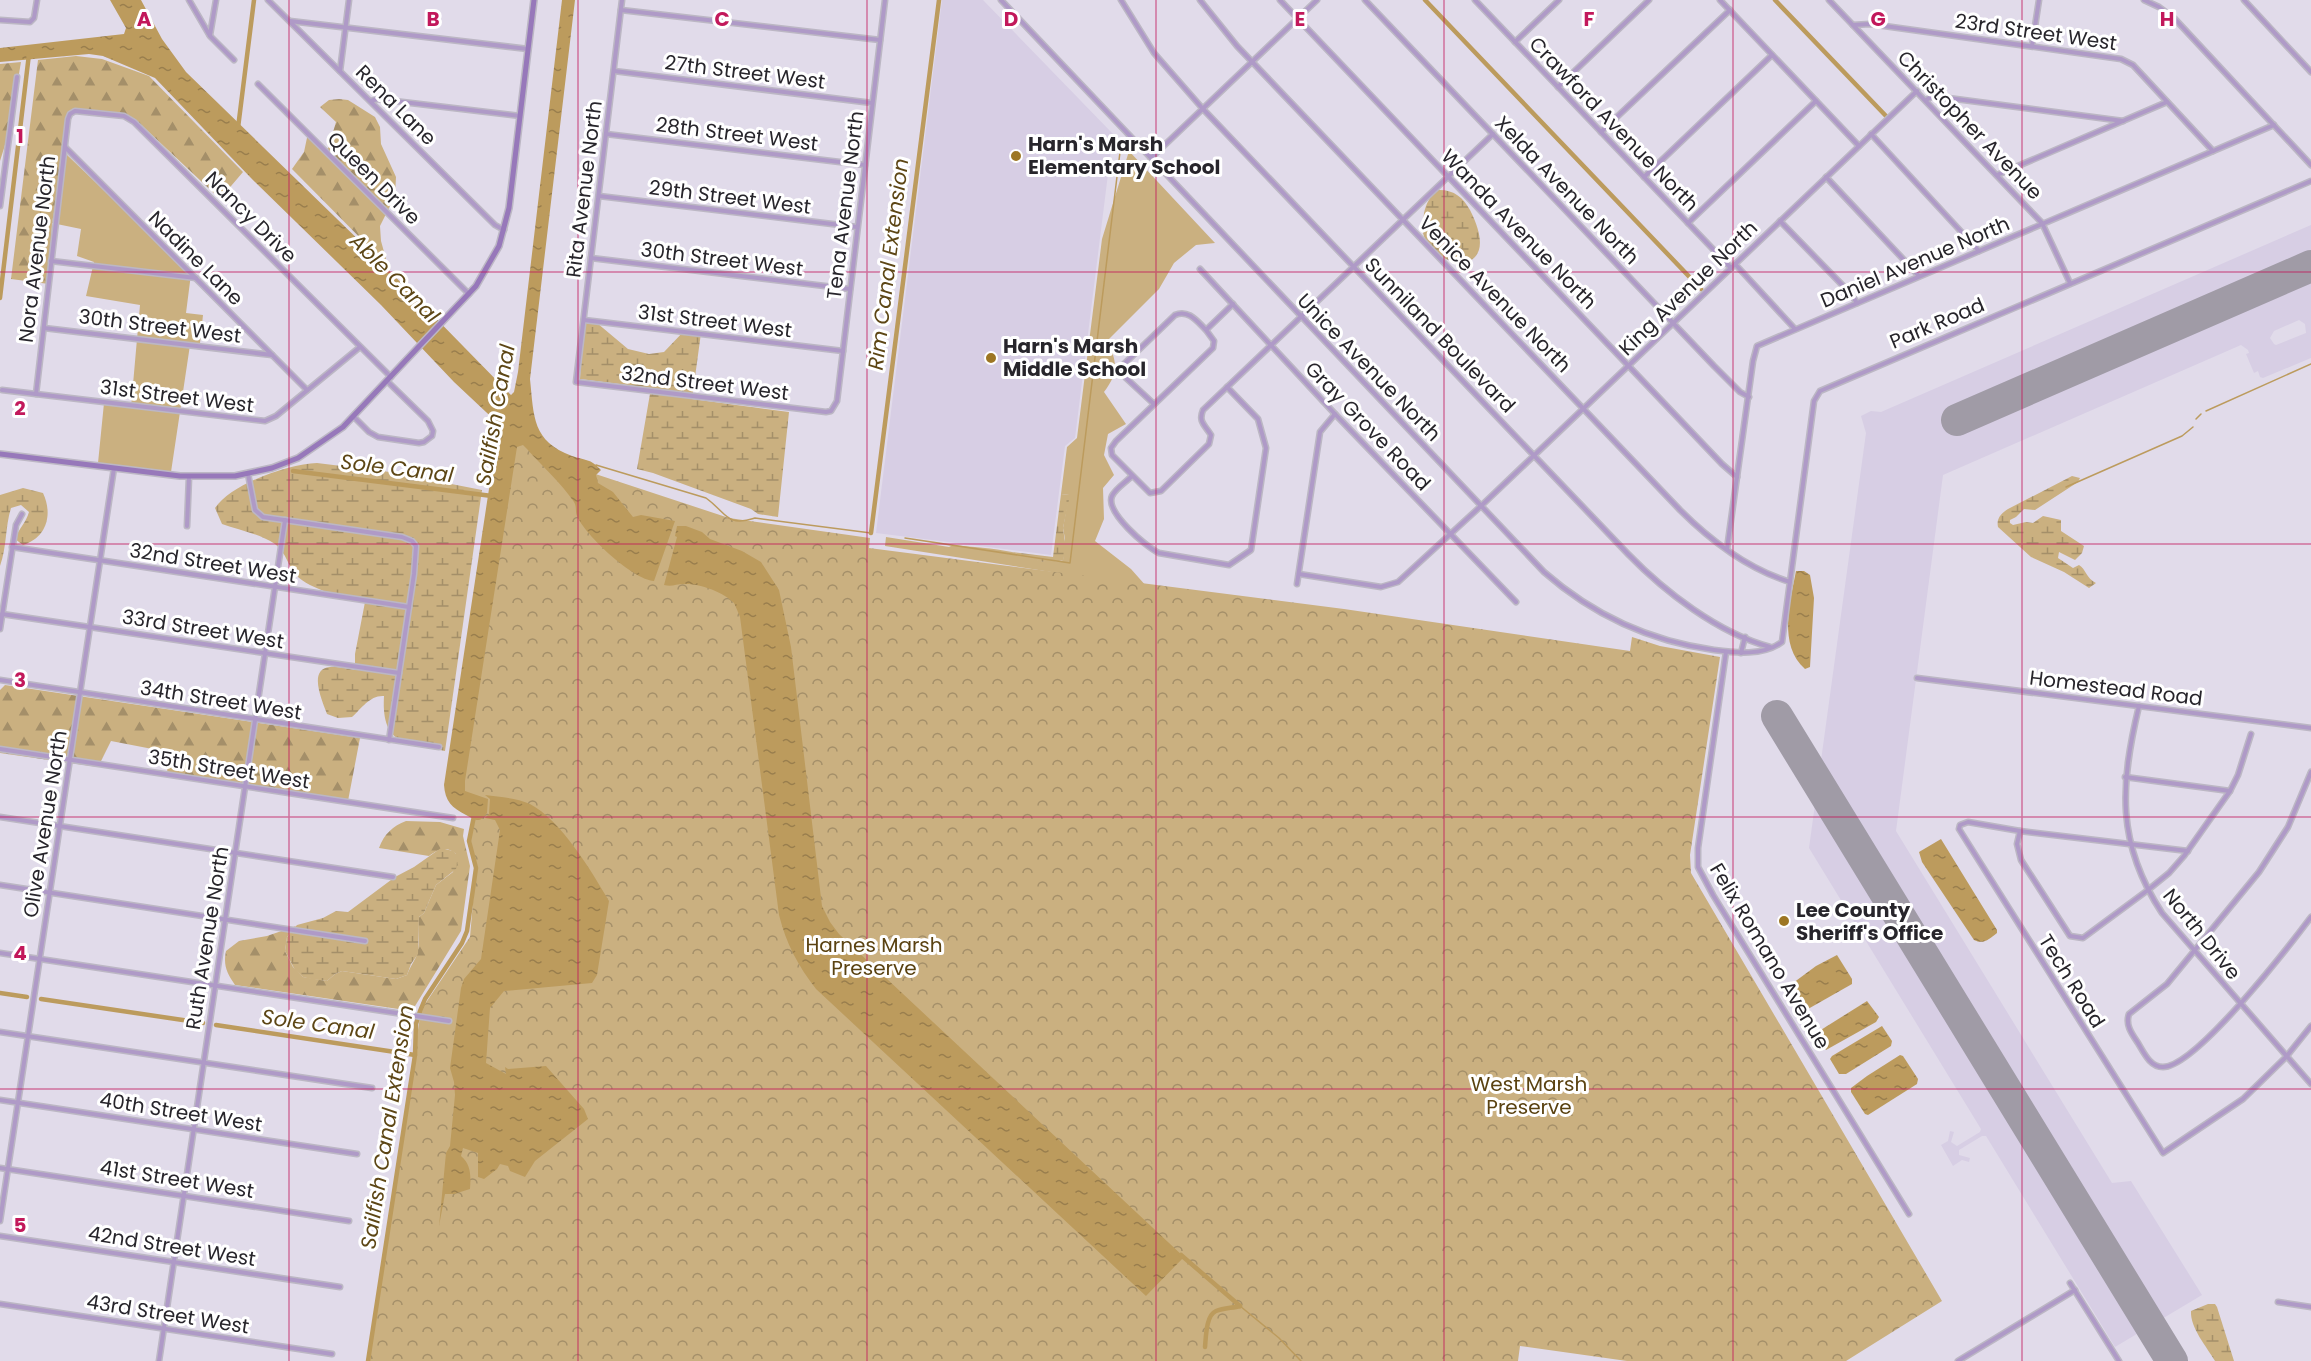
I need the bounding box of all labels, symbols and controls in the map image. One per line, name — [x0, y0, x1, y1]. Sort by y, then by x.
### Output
text: A — [137, 5, 152, 33]
text: B — [426, 5, 440, 33]
text: C — [714, 5, 730, 33]
text: D — [1004, 5, 1018, 33]
text: E — [1295, 5, 1305, 33]
text: F — [1584, 5, 1595, 33]
text: G — [1870, 5, 1886, 33]
text: H — [2160, 5, 2174, 33]
street label: 23rd Street West — [1953, 7, 2119, 57]
street label: Crawford Avenue North — [1523, 30, 1705, 218]
street label: Christopher Avenue — [1891, 44, 2049, 206]
street label: 27th Street West — [663, 48, 827, 96]
street label: Rena Lane — [349, 58, 443, 152]
street label: Rita Avenue North — [559, 99, 609, 279]
street label: Tena Avenue North — [820, 109, 870, 301]
street label: Xelda Avenue North — [1489, 109, 1645, 271]
street label: 28th Street West — [654, 110, 820, 158]
text: 1 — [16, 122, 24, 150]
street label: Queen Drive — [321, 125, 427, 231]
place label: Harn's Marsh Elementary School — [1028, 130, 1220, 181]
street label: Wanda Avenue North — [1435, 143, 1603, 315]
marker: Harn's Marsh Elementary School — [1009, 149, 1023, 163]
street label: Nora Avenue North — [12, 154, 62, 344]
water label: Rim Canal Extension — [861, 156, 915, 372]
street label: Nancy Drive — [199, 165, 303, 269]
street label: 29th Street West — [647, 173, 813, 221]
street label: Nadine Lane — [142, 204, 250, 312]
street label: Venice Avenue North — [1413, 209, 1577, 379]
street label: Daniel Avenue North — [1816, 209, 2014, 315]
street label: King Avenue North — [1612, 214, 1764, 362]
water label: Able Canal — [343, 226, 447, 330]
street label: 30th Street West — [639, 235, 805, 283]
street label: Sunniland Boulevard — [1358, 251, 1522, 419]
street label: Unice Avenue North — [1291, 287, 1447, 447]
street label: Park Road — [1885, 291, 1989, 355]
street label: 31st Street West — [636, 298, 794, 344]
street label: 30th Street West — [77, 302, 243, 350]
place label: Harn's Marsh Middle School — [1003, 332, 1146, 383]
water label: Sailfish Canal — [468, 341, 522, 488]
marker: Harn's Marsh Middle School — [984, 351, 998, 365]
street label: Gray Grove Road — [1299, 355, 1437, 497]
street label: 32nd Street West — [620, 359, 790, 407]
street label: 31st Street West — [98, 373, 256, 419]
text: 2 — [14, 394, 26, 422]
water label: Sole Canal — [339, 447, 456, 489]
street label: 32nd Street West — [128, 536, 298, 590]
street label: 33rd Street West — [120, 602, 286, 656]
street label: Homestead Road — [2028, 663, 2204, 713]
text: 3 — [14, 666, 26, 694]
street label: 34th Street West — [138, 673, 304, 727]
street label: Olive Avenue North — [16, 728, 74, 920]
street label: 35th Street West — [146, 742, 312, 796]
street label: Ruth Avenue North — [179, 844, 235, 1032]
street label: Felix Romano Avenue — [1703, 858, 1837, 1054]
street label: North Drive — [2157, 882, 2247, 986]
place label: Lee County Sheriff's Office — [1796, 896, 1943, 947]
marker: Lee County Sheriff's Office — [1777, 914, 1791, 928]
street label: Tech Road — [2032, 929, 2112, 1033]
park label: Harnes Marsh Preserve — [805, 931, 943, 982]
text: 4 — [13, 939, 27, 967]
water label: Sole Canal — [260, 1002, 377, 1046]
water label: Sailfish Canal Extension — [353, 1003, 421, 1251]
park label: West Marsh Preserve — [1471, 1070, 1587, 1121]
street label: 40th Street West — [98, 1085, 264, 1139]
street label: 41st Street West — [98, 1153, 256, 1205]
text: 5 — [14, 1211, 27, 1239]
street label: 42nd Street West — [86, 1219, 258, 1273]
street label: 43rd Street West — [85, 1287, 251, 1341]

